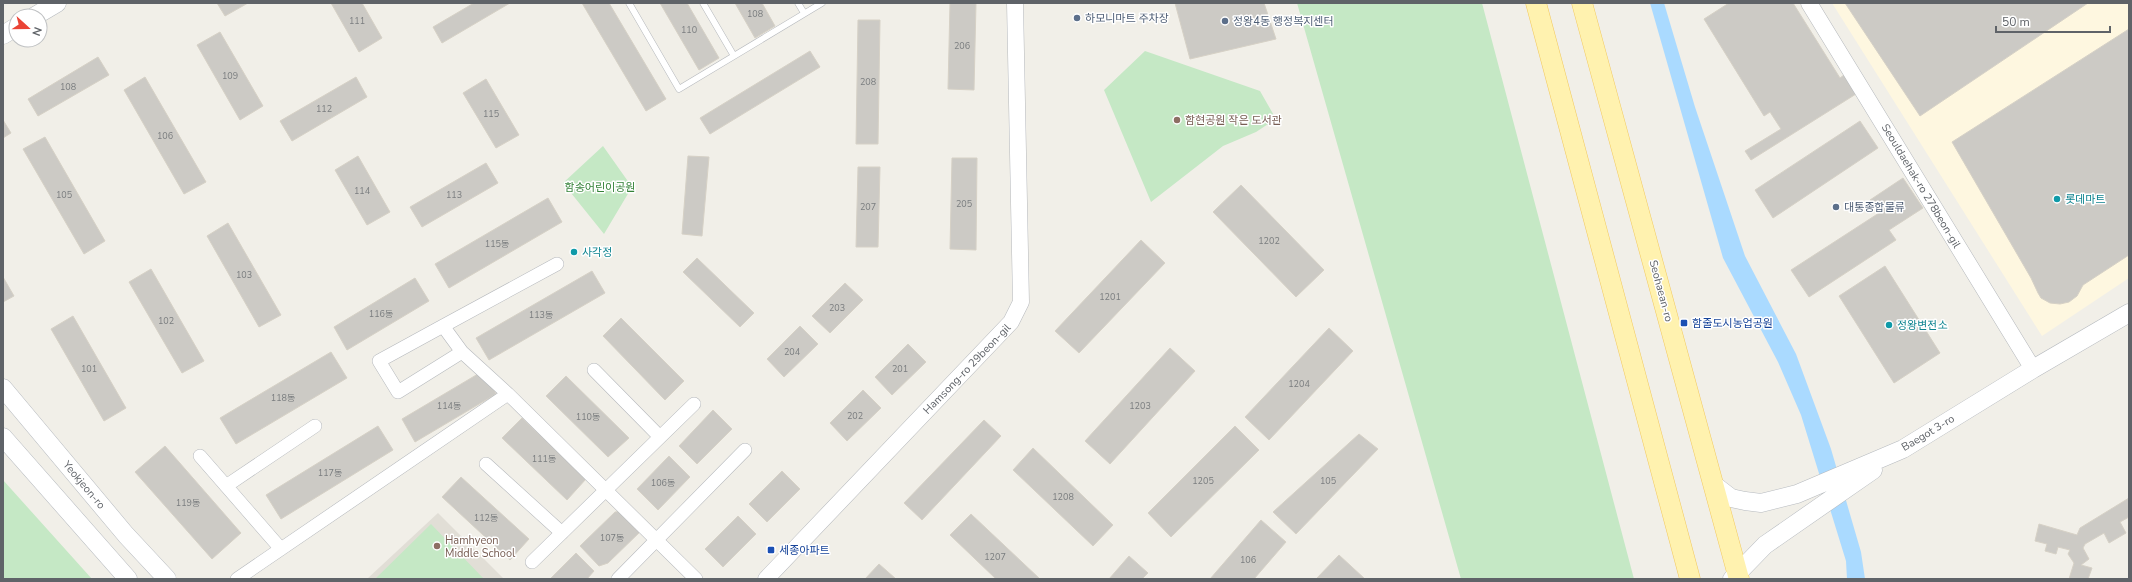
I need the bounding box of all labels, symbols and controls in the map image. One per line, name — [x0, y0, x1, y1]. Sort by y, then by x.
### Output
north arrow — [8, 8, 48, 48]
house number: 108 — [747, 8, 763, 20]
scale bar — [1996, 8, 2110, 34]
place label: 하모니마트 주차장 — [1085, 11, 1169, 26]
marker: 하모니마트 주차장 — [1072, 13, 1082, 23]
place label: 정왕4동 행정복지센터 — [1233, 14, 1334, 29]
text: 50 m — [2002, 14, 2030, 30]
house number: 111 — [349, 15, 365, 27]
marker: 정왕4동 행정복지센터 — [1220, 16, 1230, 26]
house number: 110 — [681, 24, 697, 36]
text: N — [28, 25, 45, 38]
house number: 206 — [954, 40, 970, 52]
house number: 109 — [222, 70, 238, 82]
house number: 208 — [860, 76, 876, 88]
house number: 108 — [60, 81, 76, 93]
house number: 112 — [316, 103, 332, 115]
house number: 115 — [483, 108, 499, 120]
place label: 함현공원 작은 도서관 — [1185, 113, 1282, 128]
marker: 함현공원 작은 도서관 — [1172, 115, 1182, 125]
street label: Seouldaehak-ro 278beon-gil — [1878, 121, 1964, 252]
house number: 106 — [157, 130, 173, 142]
park label: 함송어린이공원 — [565, 180, 635, 195]
house number: 114 — [354, 185, 371, 197]
house number: 105 — [56, 189, 72, 201]
house number: 113 — [446, 189, 462, 201]
place label: 롯데마트 — [2065, 192, 2105, 207]
marker: 롯데마트 — [2052, 194, 2062, 204]
house number: 205 — [956, 198, 972, 210]
place label: 대통종합물류 — [1844, 200, 1905, 215]
house number: 207 — [860, 201, 876, 213]
marker: 대통종합물류 — [1831, 202, 1841, 212]
house number: 1202 — [1258, 235, 1280, 247]
house number: 115동 — [485, 238, 509, 250]
place label: 사각정 — [582, 245, 612, 260]
marker: 사각정 — [569, 247, 579, 257]
street label: Seohaean-ro — [1646, 258, 1676, 324]
house number: 103 — [236, 269, 252, 281]
house number: 1201 — [1099, 291, 1121, 303]
house number: 203 — [829, 302, 845, 314]
house number: 116동 — [369, 308, 393, 320]
house number: 113동 — [529, 309, 553, 321]
house number: 102 — [158, 315, 174, 327]
place label: 함줄도시농업공원 — [1692, 316, 1773, 331]
marker: 함줄도시농업공원 — [1679, 318, 1689, 328]
place label: 정왕변전소 — [1897, 318, 1948, 333]
street label: Hamsong-ro 29beon-gil — [920, 320, 1015, 417]
marker: 정왕변전소 — [1884, 320, 1894, 330]
house number: 204 — [784, 346, 801, 358]
house number: 101 — [81, 363, 97, 375]
house number: 201 — [892, 363, 908, 375]
house number: 1204 — [1288, 378, 1310, 390]
house number: 118동 — [271, 392, 295, 404]
house number: 114동 — [437, 400, 461, 412]
house number: 1203 — [1129, 400, 1151, 412]
house number: 202 — [847, 410, 863, 422]
house number: 110동 — [576, 411, 600, 423]
street label: Baegot 3-ro — [1899, 411, 1957, 455]
house number: 111동 — [532, 453, 556, 465]
street label: Yeokjeon-ro — [59, 457, 109, 512]
house number: 117동 — [318, 467, 342, 479]
house number: 1205 — [1192, 475, 1214, 487]
house number: 105 — [1320, 475, 1336, 487]
house number: 106동 — [651, 477, 675, 489]
house number: 1208 — [1052, 491, 1074, 503]
house number: 119동 — [176, 497, 200, 509]
house number: 112동 — [474, 512, 498, 524]
house number: 107동 — [600, 532, 624, 544]
place label: Hamhyeon Middle School — [445, 533, 516, 561]
marker: Hamhyeon Middle School — [432, 541, 442, 551]
place label: 세종아파트 — [779, 543, 830, 558]
marker: 세종아파트 — [766, 545, 776, 555]
house number: 1207 — [984, 551, 1006, 563]
house number: 106 — [1240, 554, 1256, 566]

